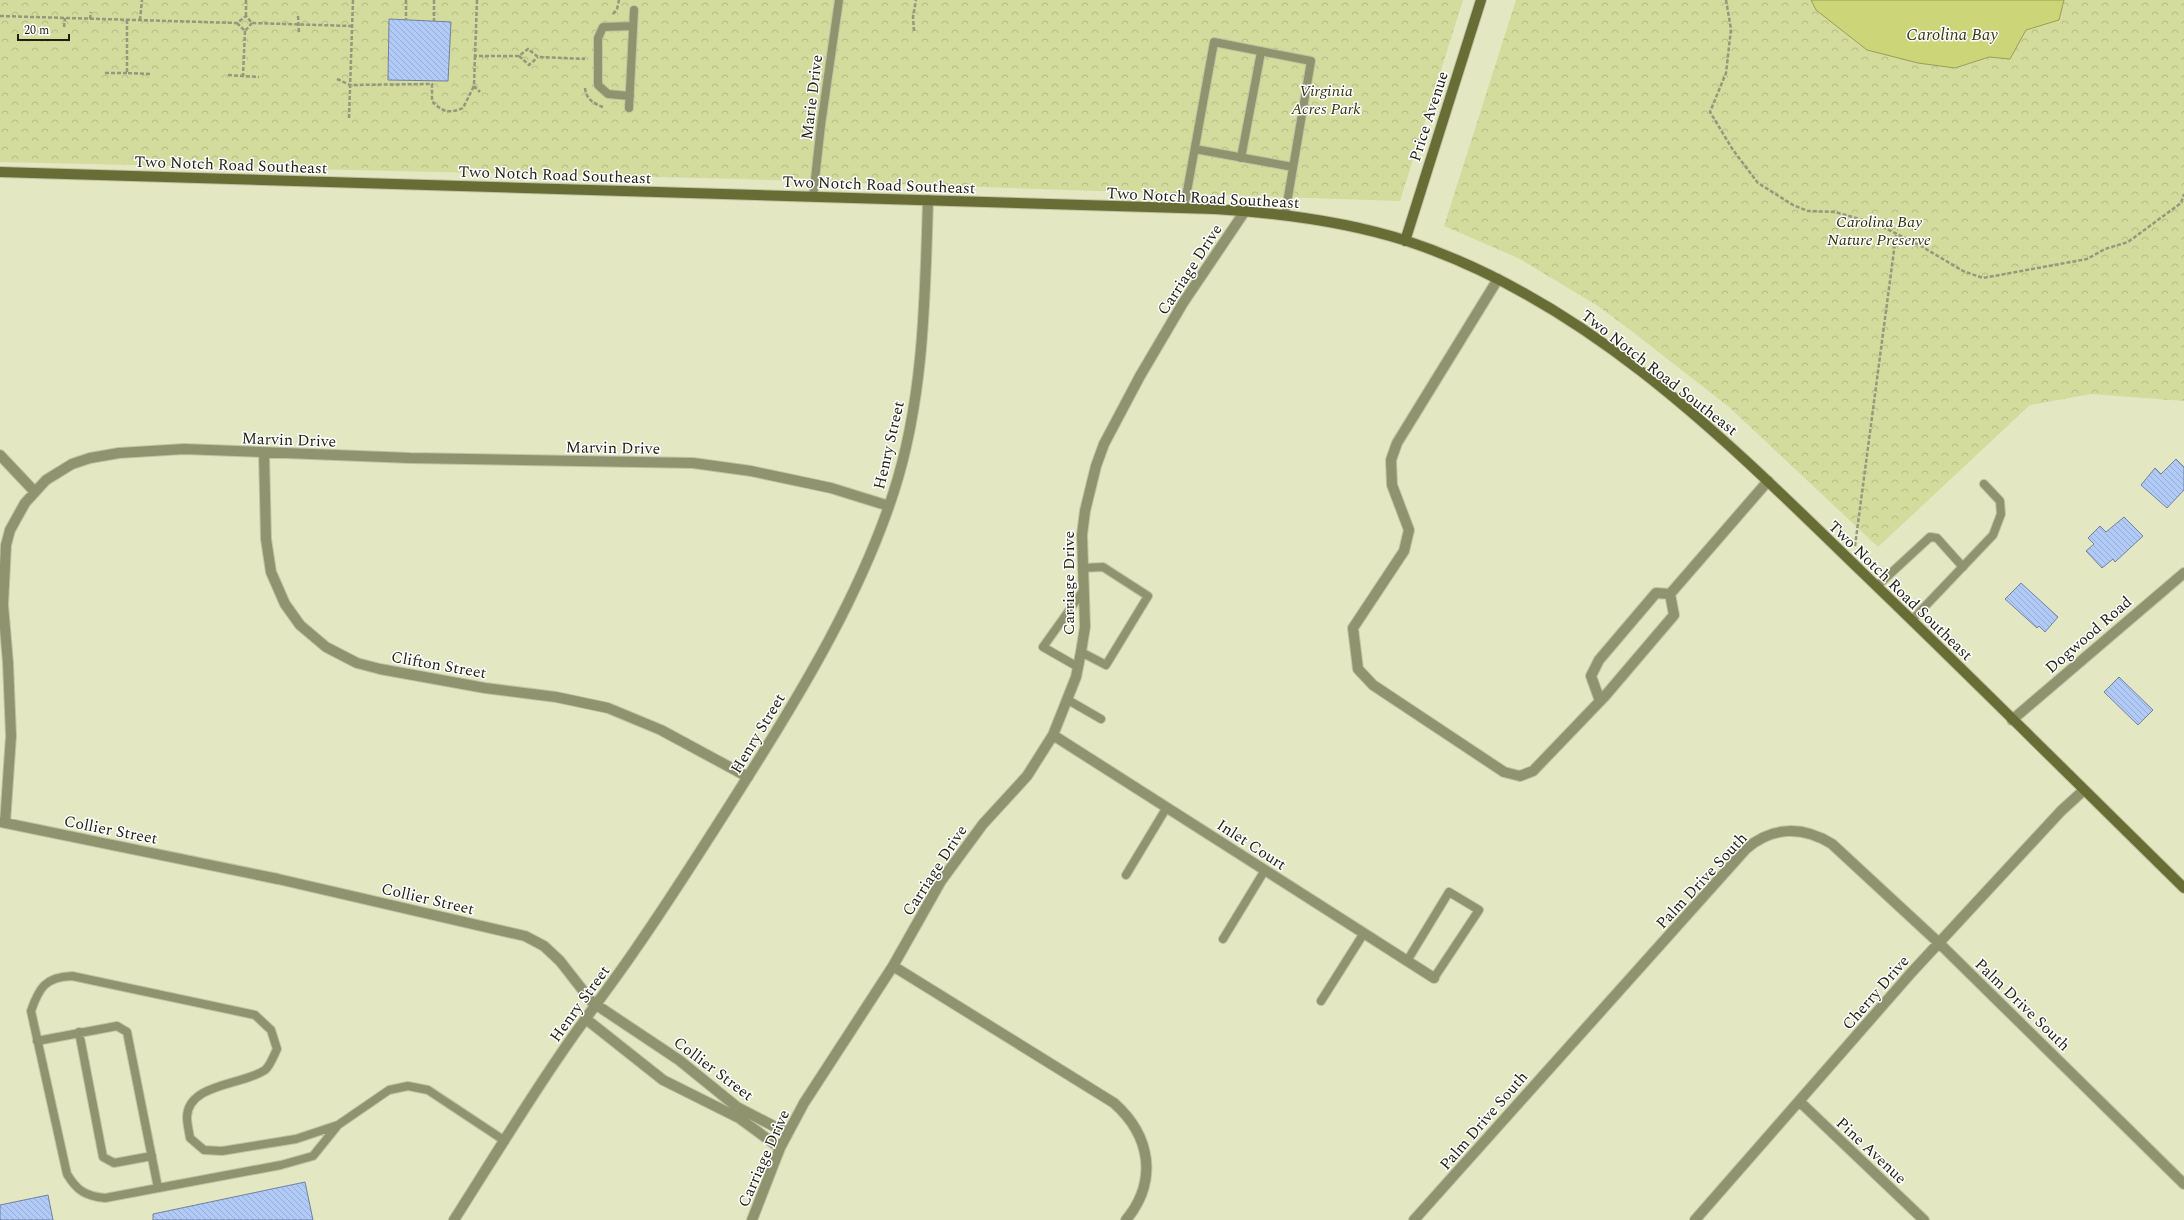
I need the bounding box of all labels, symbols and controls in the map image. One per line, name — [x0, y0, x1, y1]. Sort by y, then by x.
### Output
scale bar — [18, 16, 69, 42]
text: 20 m — [24, 21, 49, 40]
water label: Carolina Bay — [1906, 22, 1998, 48]
street label: Marie Drive — [795, 53, 829, 141]
street label: Price Avenue — [1403, 68, 1455, 165]
park label: Virginia Acres Park — [1290, 79, 1361, 121]
street label: Two Notch Road Southeast — [134, 150, 328, 180]
street label: Two Notch Road Southeast — [458, 160, 652, 190]
street label: Two Notch Road Southeast — [782, 170, 976, 200]
street label: Two Notch Road Southeast — [1106, 181, 1300, 215]
park label: Carolina Bay Nature Preserve — [1827, 210, 1931, 252]
street label: Carriage Drive — [1151, 219, 1228, 320]
street label: Two Notch Road Southeast — [1576, 304, 1743, 442]
street label: Henry Street — [867, 398, 911, 492]
street label: Marvin Drive — [241, 426, 337, 454]
street label: Marvin Drive — [565, 435, 661, 461]
street label: Two Notch Road Southeast — [1823, 515, 1978, 667]
street label: Carriage Drive — [1057, 531, 1081, 635]
street label: Dogwood Road — [2040, 590, 2137, 679]
street label: Clifton Street — [389, 645, 489, 685]
street label: Henry Street — [724, 688, 791, 778]
street label: Collier Street — [62, 809, 160, 851]
street label: Inlet Court — [1212, 813, 1291, 877]
street label: Carriage Drive — [896, 820, 973, 921]
street label: Palm Drive South — [1650, 827, 1753, 934]
street label: Collier Street — [379, 877, 477, 921]
street label: Cherry Drive — [1836, 950, 1915, 1035]
street label: Palm Drive South — [1969, 953, 2075, 1057]
street label: Henry Street — [544, 960, 616, 1047]
street label: Collier Street — [668, 1031, 759, 1107]
street label: Palm Drive South — [1434, 1066, 1534, 1176]
street label: Carriage Drive — [732, 1106, 796, 1211]
street label: Pine Avenue — [1831, 1112, 1912, 1190]

